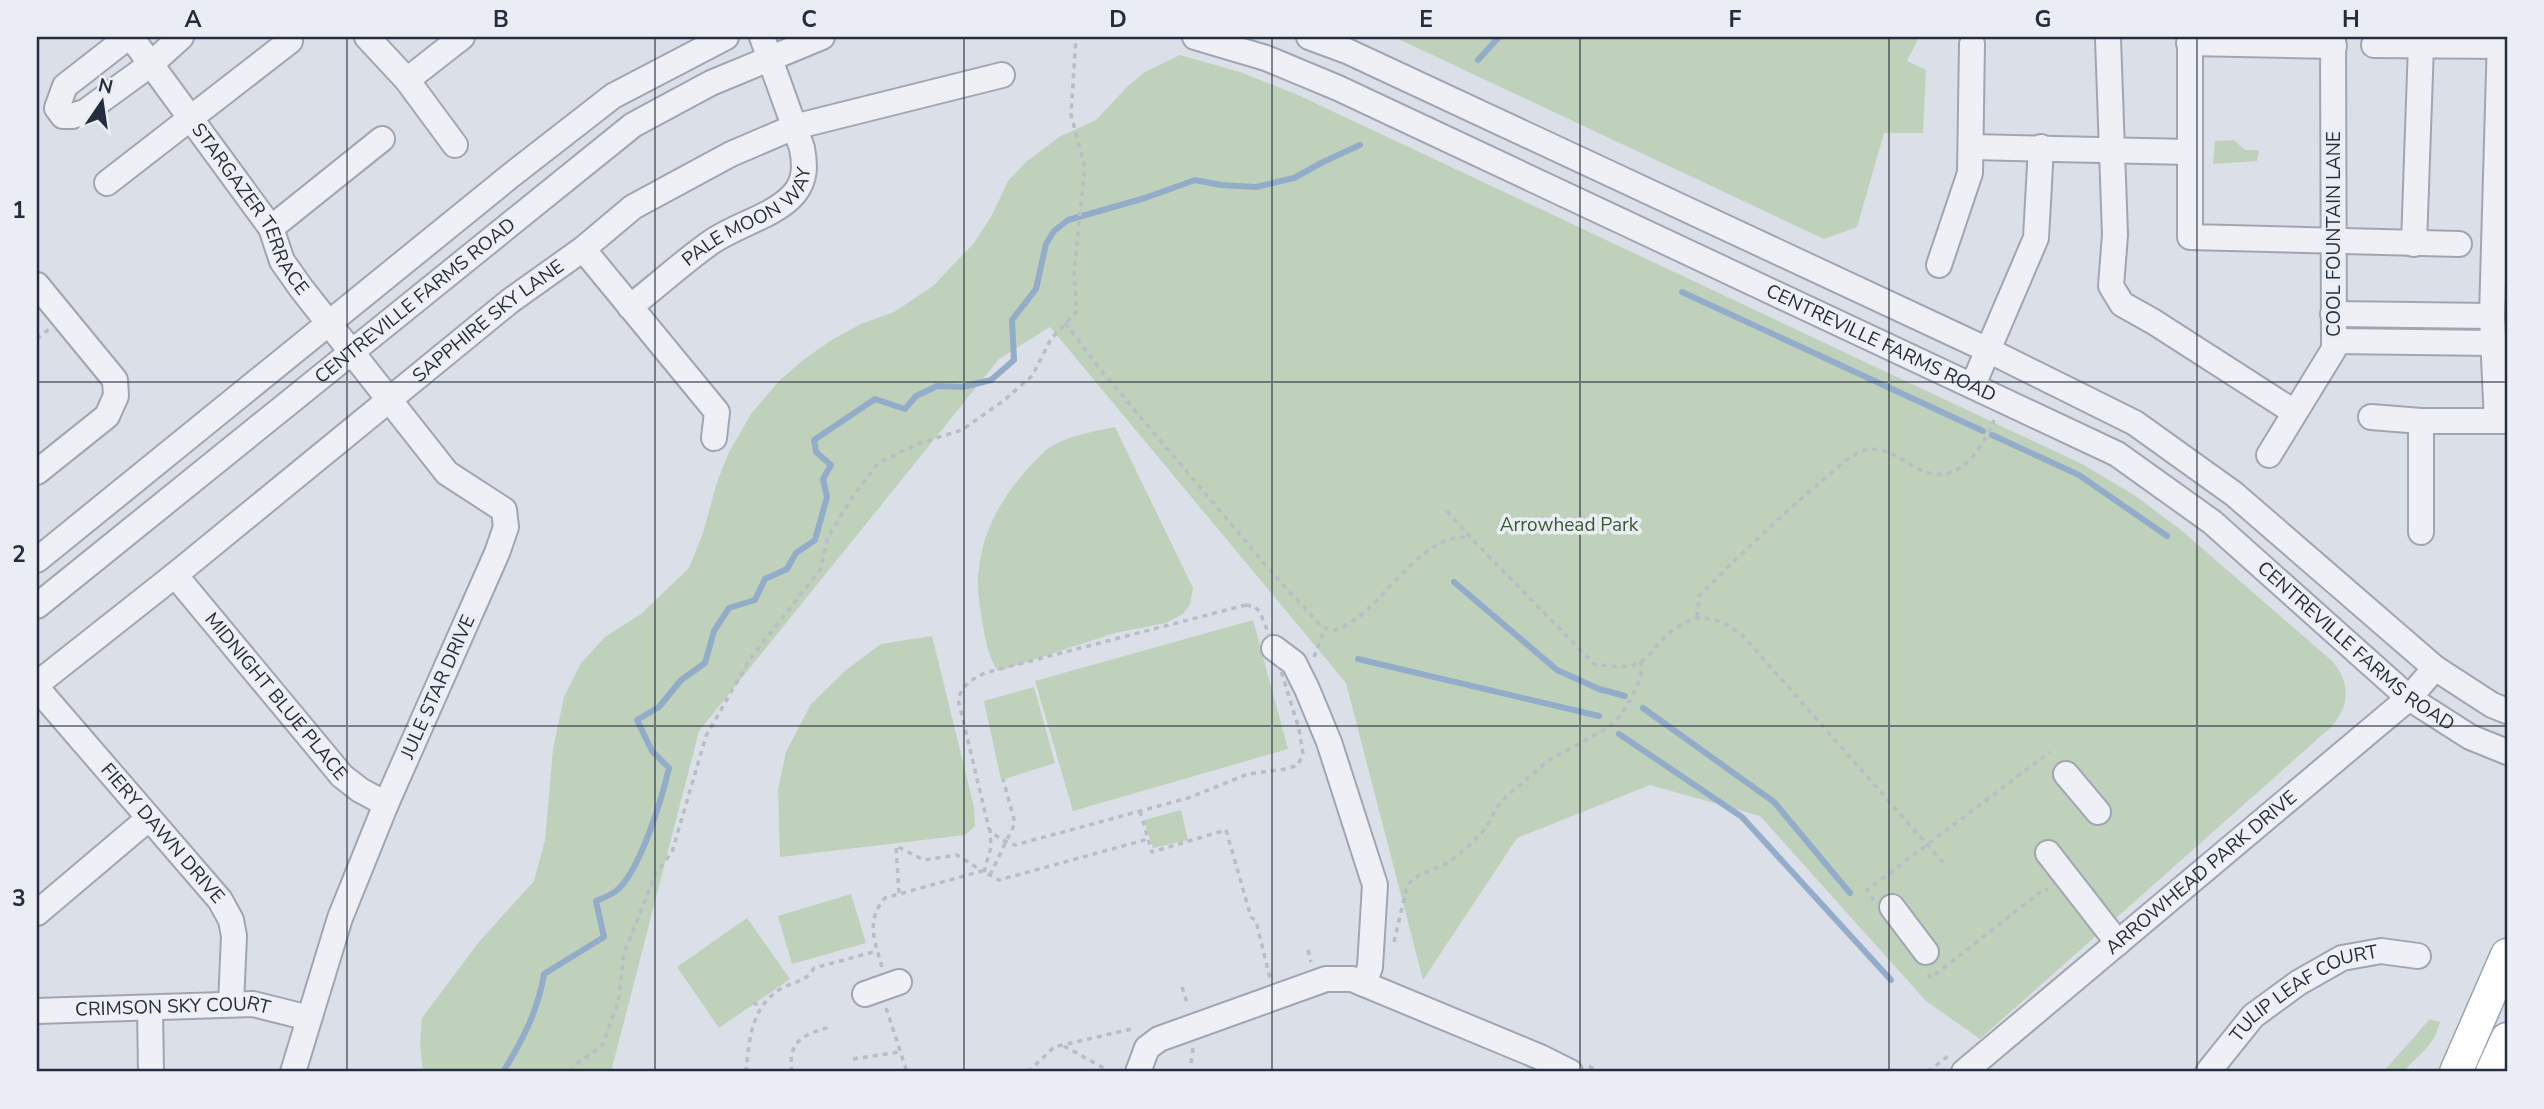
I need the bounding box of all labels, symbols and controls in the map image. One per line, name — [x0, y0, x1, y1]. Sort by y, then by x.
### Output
text: A — [184, 4, 202, 35]
text: B — [493, 4, 509, 35]
text: C — [801, 4, 817, 35]
text: D — [1109, 4, 1127, 35]
text: E — [1419, 4, 1433, 35]
text: F — [1729, 4, 1742, 35]
text: G — [2035, 4, 2051, 35]
text: H — [2342, 4, 2360, 35]
north arrow — [66, 66, 136, 136]
text: N — [96, 72, 115, 101]
street label: STARGAZER TERRACE — [185, 118, 315, 300]
street label: COOL FOUNTAIN LANE — [2321, 131, 2347, 337]
street label: PALE MOON WAY — [676, 165, 817, 273]
text: 1 — [12, 195, 26, 226]
street label: CENTREVILLE FARMS ROAD — [309, 212, 521, 390]
street label: SAPPHIRE SKY LANE — [407, 254, 569, 389]
street label: CENTREVILLE FARMS ROAD — [1762, 278, 2000, 408]
park label: Arrowhead Park — [1500, 512, 1639, 538]
text: 2 — [12, 539, 26, 570]
street label: CENTREVILLE FARMS ROAD — [2252, 555, 2460, 737]
street label: MIDNIGHT BLUE PLACE — [199, 607, 353, 786]
street label: JULE STAR DRIVE — [394, 611, 481, 764]
street label: FIERY DAWN DRIVE — [95, 758, 230, 909]
street label: ARROWHEAD PARK DRIVE — [2100, 785, 2302, 960]
text: 3 — [12, 883, 26, 914]
street label: TULIP LEAF COURT — [2224, 939, 2380, 1048]
street label: CRIMSON SKY COURT — [75, 990, 274, 1023]

